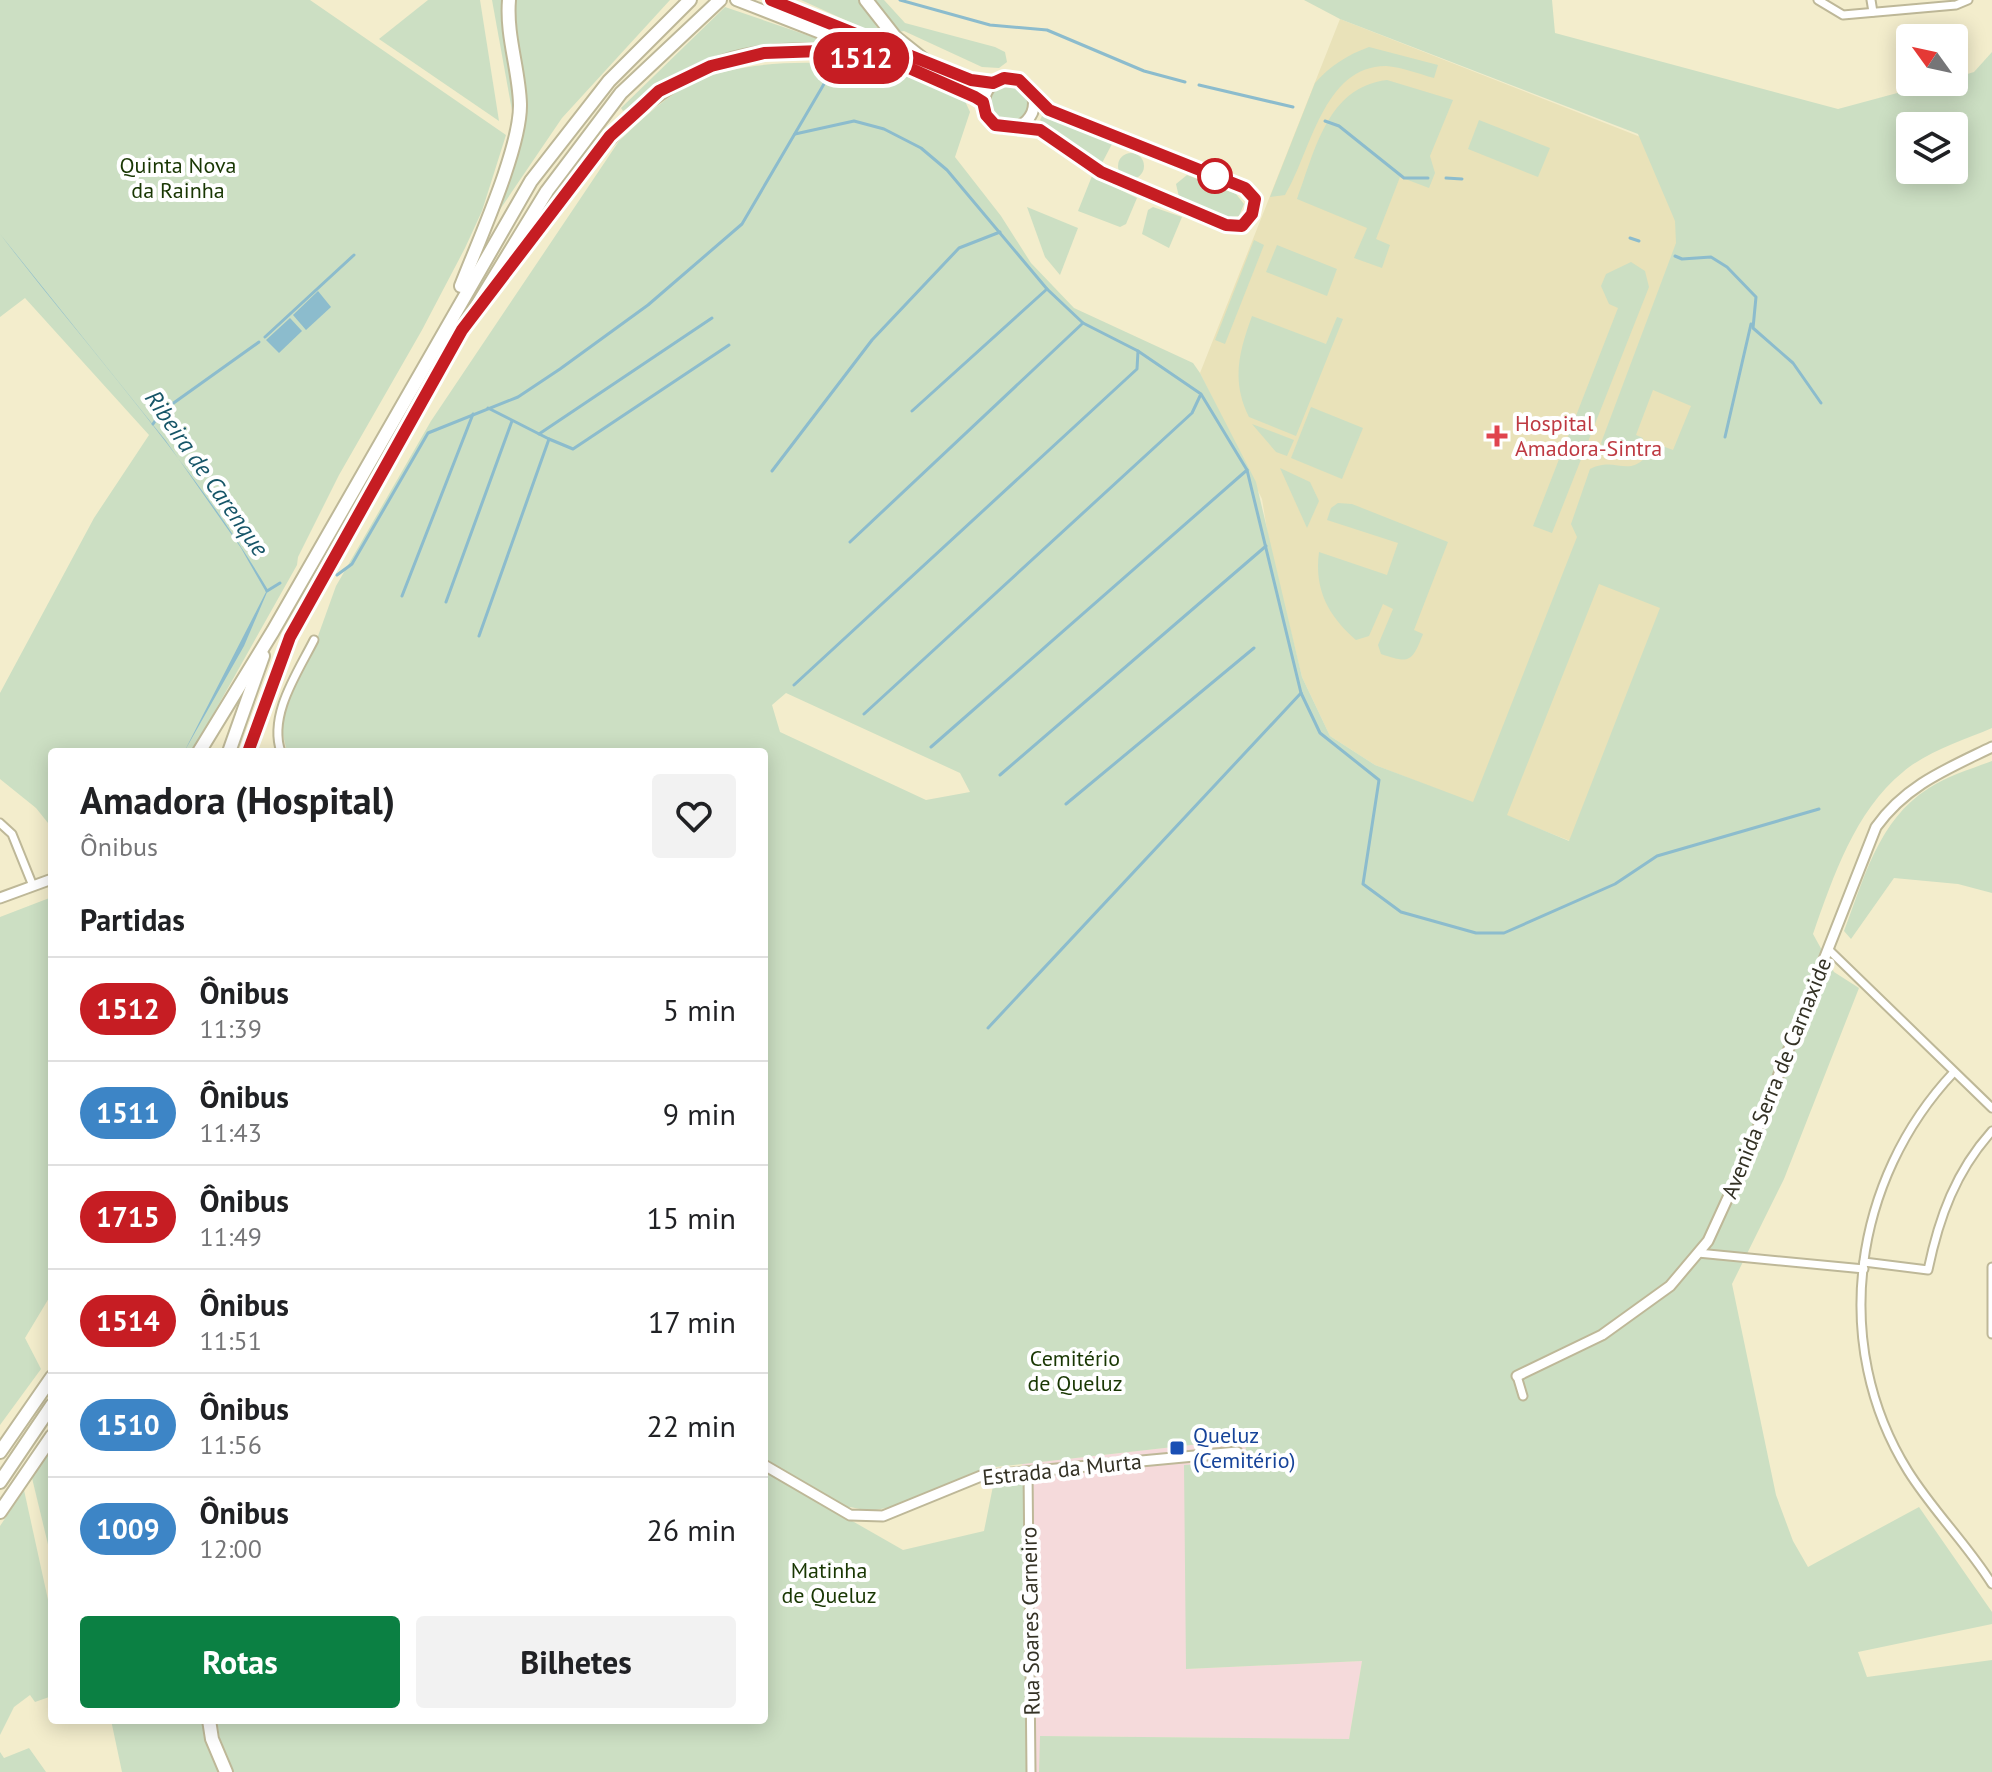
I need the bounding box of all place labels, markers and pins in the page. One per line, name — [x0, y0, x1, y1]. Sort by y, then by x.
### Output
unlabelled marker — [1198, 159, 1232, 193]
place label: Hospital Amadora-Sintra — [1515, 409, 1662, 462]
marker: Hospital Amadora-Sintra — [1486, 425, 1508, 447]
place label: Queluz (Cemitério) — [1193, 1421, 1295, 1474]
marker: Queluz (Cemitério) — [1168, 1439, 1186, 1457]

